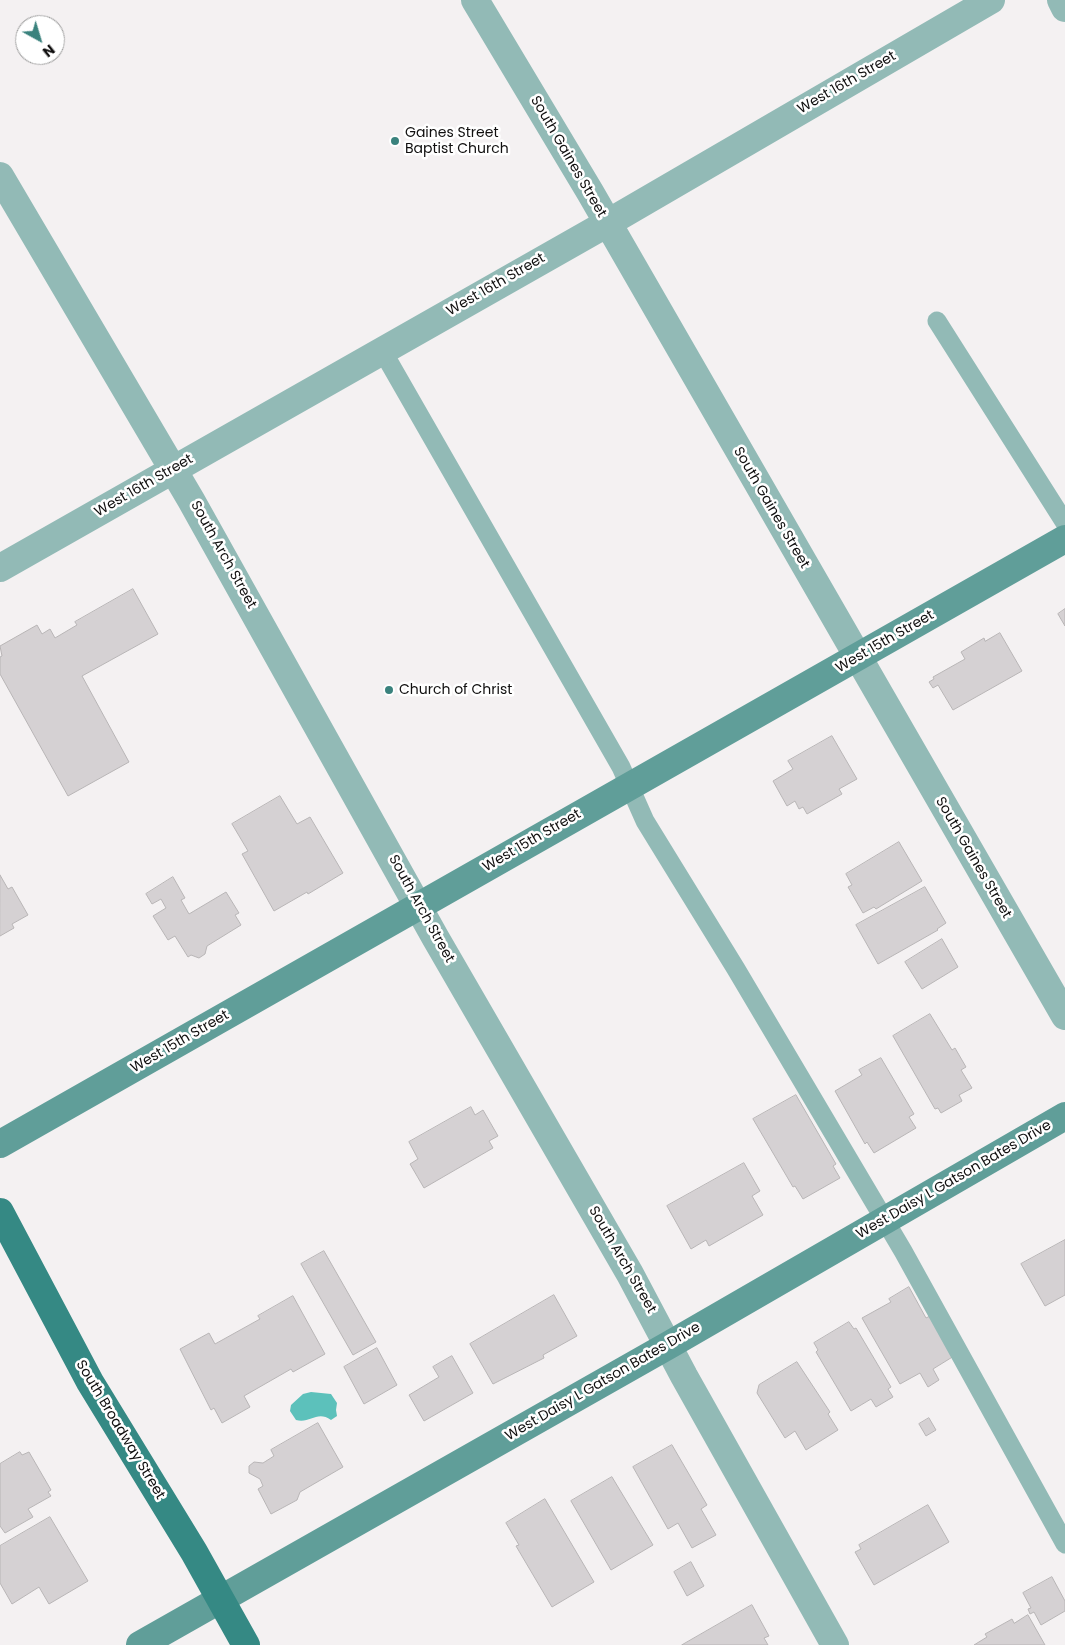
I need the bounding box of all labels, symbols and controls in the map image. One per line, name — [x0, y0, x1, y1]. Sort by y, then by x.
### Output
north arrow — [15, 15, 65, 65]
text: N — [38, 40, 59, 62]
street label: West 16th Street — [795, 48, 899, 118]
street label: South Gaines Street — [526, 93, 610, 221]
place label: Gaines Street Baptist Church — [405, 125, 509, 158]
marker: Gaines Street Baptist Church — [389, 135, 401, 147]
street label: West 16th Street — [444, 250, 548, 320]
street label: South Gaines Street — [729, 444, 813, 572]
street label: West 16th Street — [92, 451, 196, 521]
street label: South Arch Street — [186, 498, 260, 612]
street label: West 15th Street — [833, 607, 937, 677]
place label: Church of Christ — [399, 682, 512, 698]
marker: Church of Christ — [383, 684, 395, 696]
street label: South Gaines Street — [931, 794, 1015, 922]
street label: West 15th Street — [480, 806, 584, 876]
street label: South Arch Street — [384, 852, 458, 966]
street label: West 15th Street — [128, 1007, 232, 1077]
street label: West Daisy L Gatson Bates Drive — [854, 1117, 1054, 1243]
street label: South Arch Street — [585, 1204, 659, 1316]
street label: West Daisy L Gatson Bates Drive — [503, 1319, 703, 1445]
street label: South Broadway Street — [72, 1357, 168, 1503]

